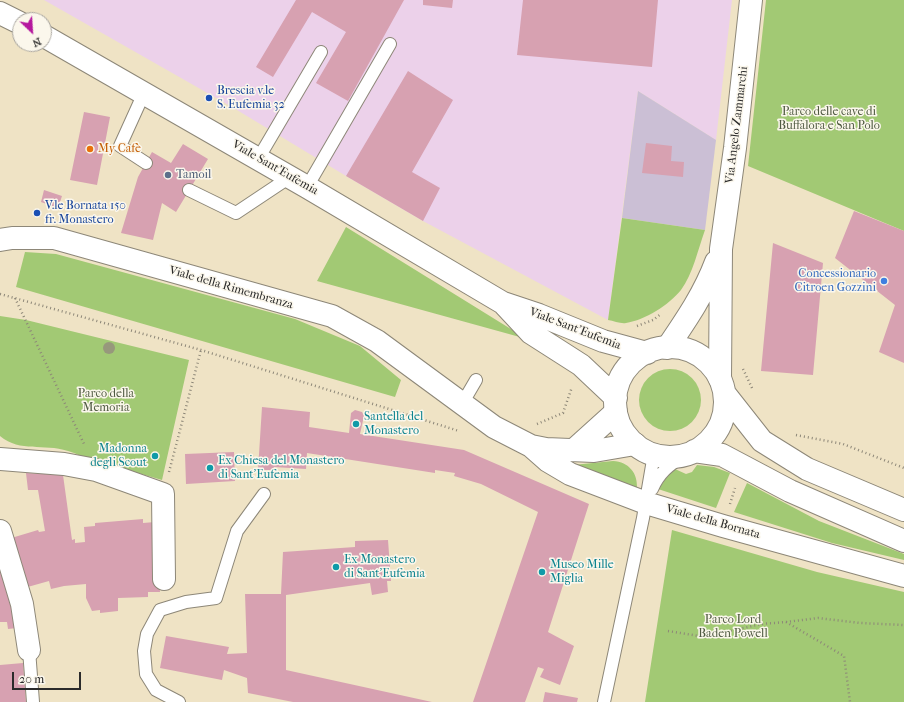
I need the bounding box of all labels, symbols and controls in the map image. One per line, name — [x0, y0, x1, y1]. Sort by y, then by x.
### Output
north arrow — [12, 12, 52, 52]
text: N — [30, 35, 43, 50]
street label: Via Angelo Zammarchi — [723, 65, 751, 185]
place label: Brescia v.le S. Eufemia 32 — [217, 84, 285, 112]
marker: Brescia v.le S. Eufemia 32 — [204, 93, 214, 103]
park label: Parco delle cave di Buffalora e San Polo — [778, 105, 880, 133]
street label: Viale Sant'Eufemia — [229, 138, 321, 198]
place label: My Cafè — [98, 142, 141, 156]
marker: My Cafè — [85, 144, 95, 154]
place label: Tamoil — [176, 168, 211, 182]
marker: Tamoil — [163, 170, 173, 180]
place label: V.le Bornata 150 fr. Monastero — [45, 199, 126, 227]
marker: V.le Bornata 150 fr. Monastero — [32, 208, 42, 218]
street label: Viale della Rimembranza — [167, 263, 295, 313]
place label: Concessionario Citroen Gozzini — [794, 267, 876, 295]
marker: Concessionario Citroen Gozzini — [879, 276, 889, 286]
street label: Viale Sant'Eufemia — [527, 305, 623, 353]
park label: Parco della Memoria — [78, 387, 134, 415]
place label: Santella del Monastero — [364, 410, 423, 438]
marker: Santella del Monastero — [351, 419, 361, 429]
place label: Madonna degli Scout — [90, 442, 147, 470]
marker: Madonna degli Scout — [150, 451, 160, 461]
place label: Ex Chiesa del Monastero di Sant'Eufemia — [218, 454, 344, 482]
marker: Ex Chiesa del Monastero di Sant'Eufemia — [205, 463, 215, 473]
street label: Viale della Bornata — [664, 502, 762, 542]
place label: Ex Monastero di Sant'Eufemia — [344, 553, 425, 581]
place label: Museo Mille Miglia — [550, 558, 614, 586]
marker: Ex Monastero di Sant'Eufemia — [331, 562, 341, 572]
marker: Museo Mille Miglia — [537, 567, 547, 577]
park label: Parco Lord Baden Powell — [698, 613, 768, 641]
scale bar — [14, 664, 83, 690]
text: 20 m — [19, 672, 44, 686]

